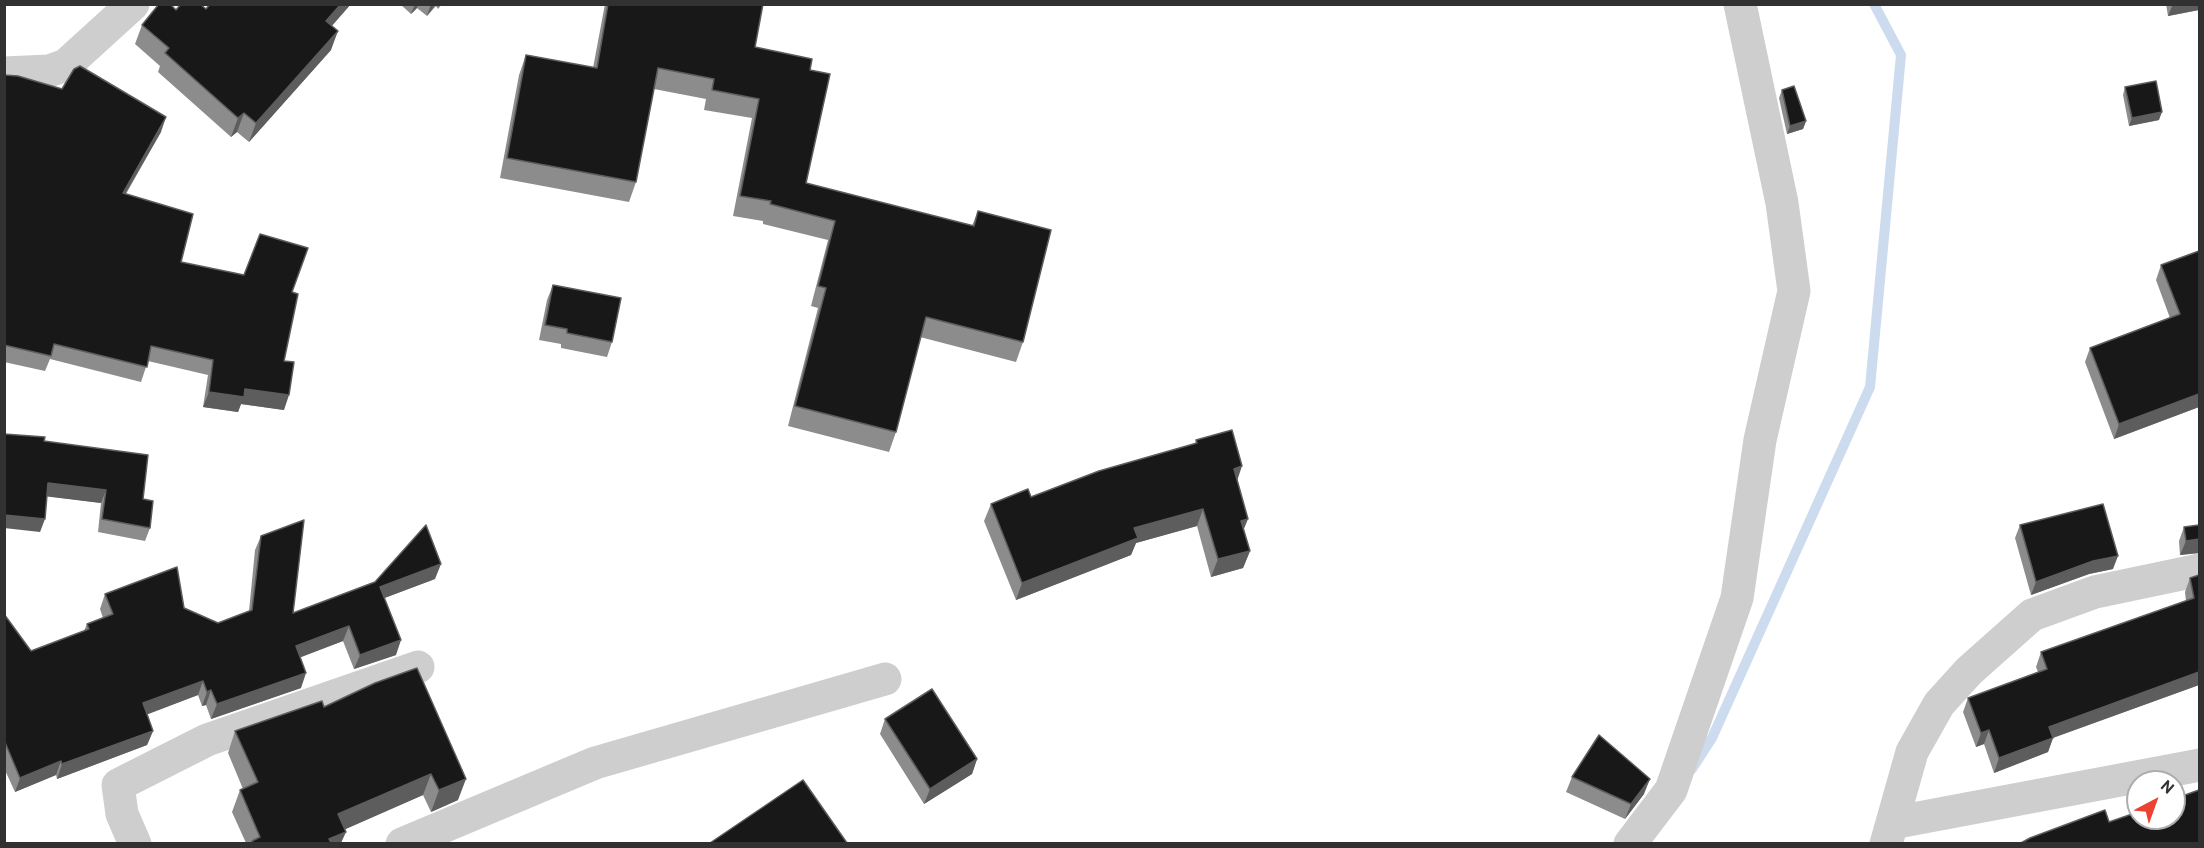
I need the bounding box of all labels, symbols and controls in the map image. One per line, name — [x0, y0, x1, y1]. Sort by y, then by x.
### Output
north arrow — [2126, 770, 2186, 830]
text: N — [2156, 777, 2177, 799]

